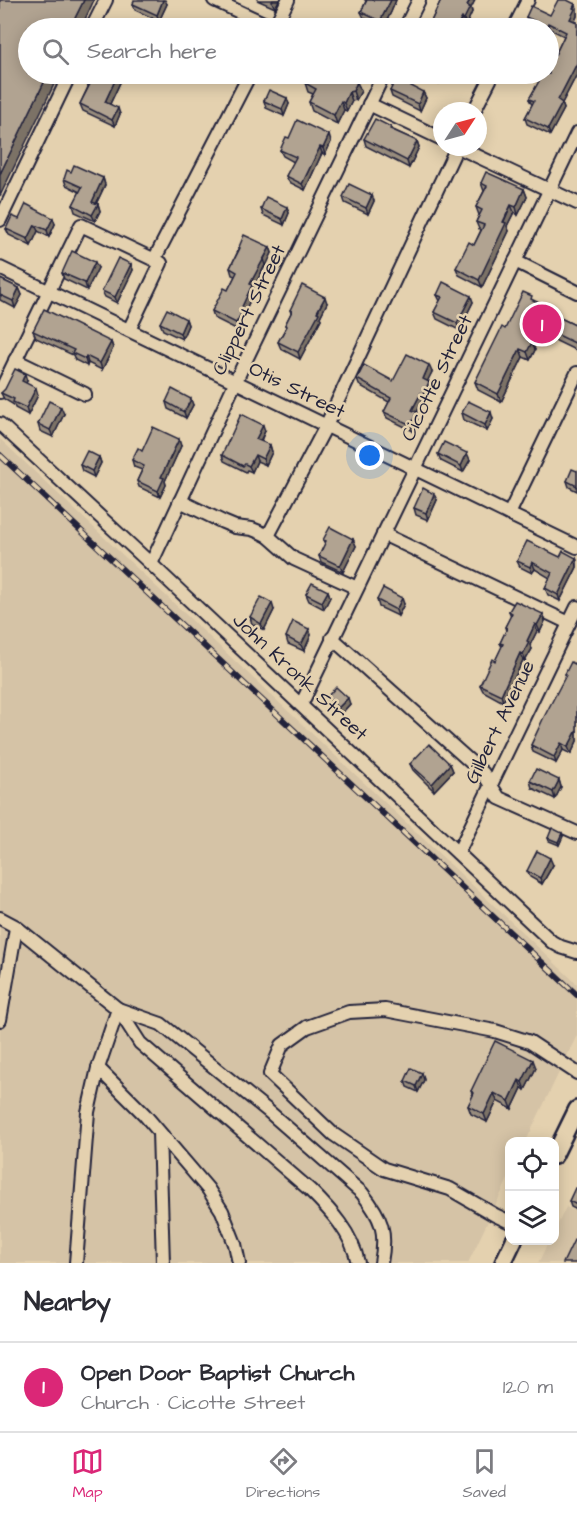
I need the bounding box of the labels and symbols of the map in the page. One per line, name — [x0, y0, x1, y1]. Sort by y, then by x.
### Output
north arrow — [433, 102, 487, 156]
street label: Clippert Street — [205, 240, 293, 380]
pin: 1 — [522, 302, 562, 346]
street label: Cicotte Street — [394, 310, 480, 446]
street label: Otis Street — [244, 355, 350, 425]
your location — [355, 441, 384, 470]
street label: John Kronk Street — [226, 607, 374, 747]
street label: Gilbert Avenue — [458, 655, 542, 788]

